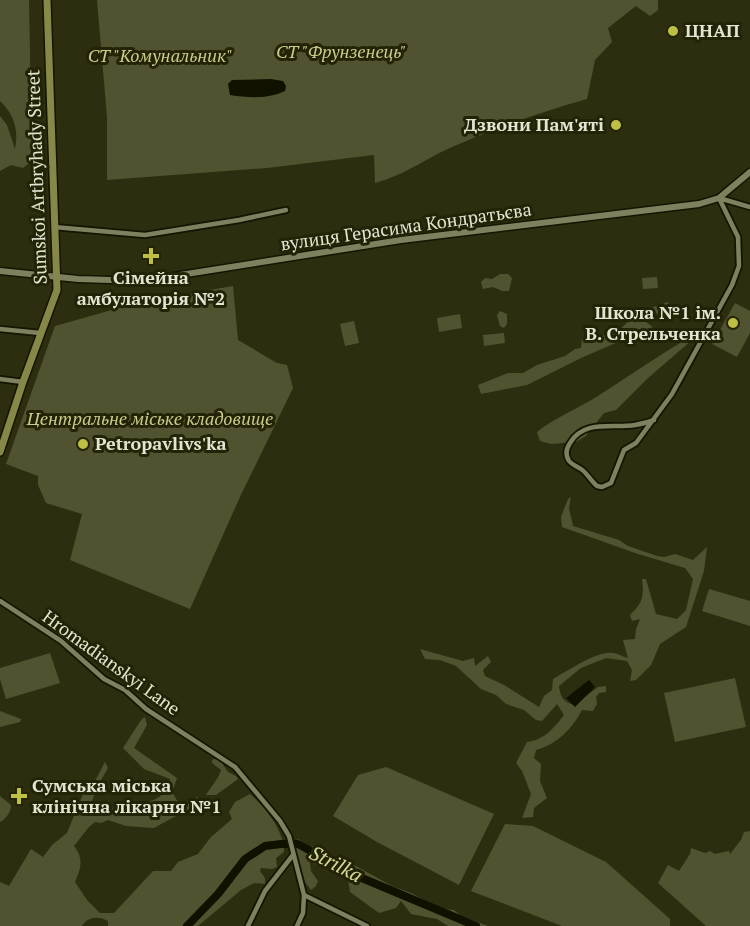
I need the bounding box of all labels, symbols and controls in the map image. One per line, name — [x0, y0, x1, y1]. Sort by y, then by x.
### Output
place label: ЦНАП — [685, 18, 740, 42]
marker: ЦНАП — [666, 24, 680, 38]
park label: СТ "Фрунзенець" — [276, 39, 406, 63]
park label: СТ "Комунальник" — [88, 43, 232, 67]
street label: Sumskoi Artbryhady Street — [20, 69, 52, 285]
place label: Дзвони Пам'яті — [464, 112, 604, 136]
marker: Дзвони Пам'яті — [609, 118, 623, 132]
street label: вулиця Герасима Кондратьєва — [279, 197, 533, 256]
marker: Сімейна амбулаторія №2 — [142, 247, 160, 265]
place label: Сімейна амбулаторія №2 — [77, 265, 225, 310]
place label: Школа №1 ім. В. Стрельченка — [585, 300, 721, 345]
marker: Школа №1 ім. В. Стрельченка — [726, 316, 740, 330]
park label: Центральне міське кладовище — [26, 406, 273, 430]
place label: Petropavlivs'ka — [95, 431, 227, 455]
marker: Petropavlivs'ka — [76, 437, 90, 451]
street label: Hromadianskyi Lane — [38, 604, 185, 720]
place label: Сумська міська клінічна лікарня №1 — [32, 773, 222, 818]
marker: Сумська міська клінічна лікарня №1 — [10, 787, 28, 805]
water label: Strilka — [305, 839, 367, 888]

